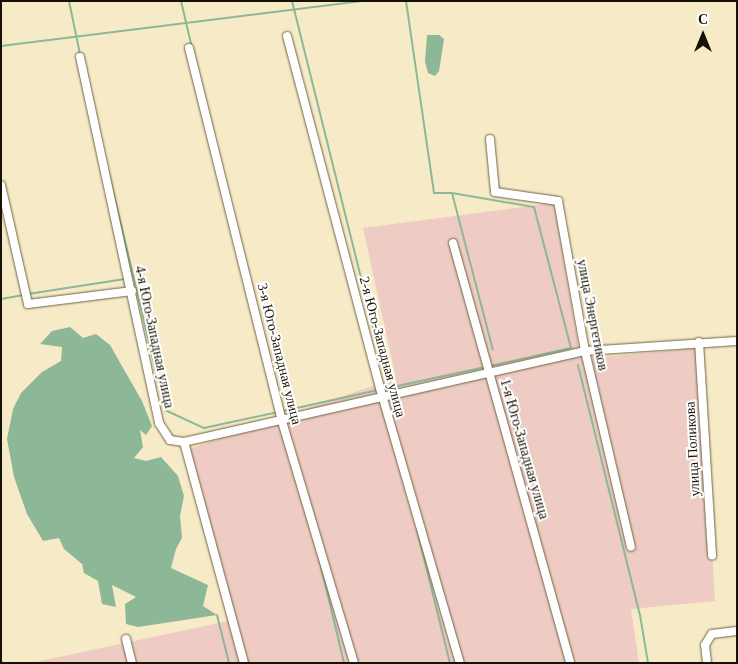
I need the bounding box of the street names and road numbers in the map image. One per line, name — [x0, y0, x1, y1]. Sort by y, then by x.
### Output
street label: улица Энергетиков — [573, 258, 611, 372]
street label: 4-я Юго-Западная улица — [131, 264, 177, 410]
street label: 2-я Юго-Западная улица — [355, 275, 409, 419]
street label: 3-я Юго-Западная улица — [253, 282, 305, 426]
street label: 1-я Юго-Западная улица — [496, 377, 552, 521]
street label: улица Поликова — [682, 401, 704, 497]

